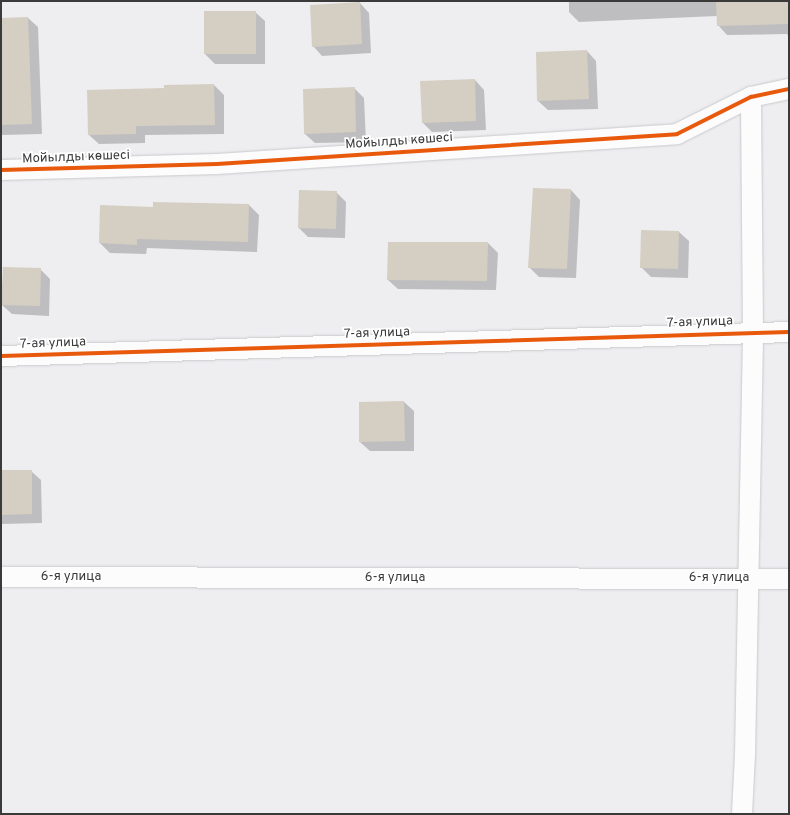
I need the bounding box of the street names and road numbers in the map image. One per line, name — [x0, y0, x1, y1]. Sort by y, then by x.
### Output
street label: Мойылды көшесі — [345, 130, 453, 154]
street label: Мойылды көшесі — [22, 148, 130, 168]
street label: 7-ая улица — [667, 314, 733, 332]
street label: 7-ая улица — [344, 325, 410, 343]
street label: 7-ая улица — [20, 335, 86, 353]
street label: 6-я улица — [41, 569, 101, 585]
street label: 6-я улица — [365, 570, 425, 586]
street label: 6-я улица — [689, 570, 749, 586]

